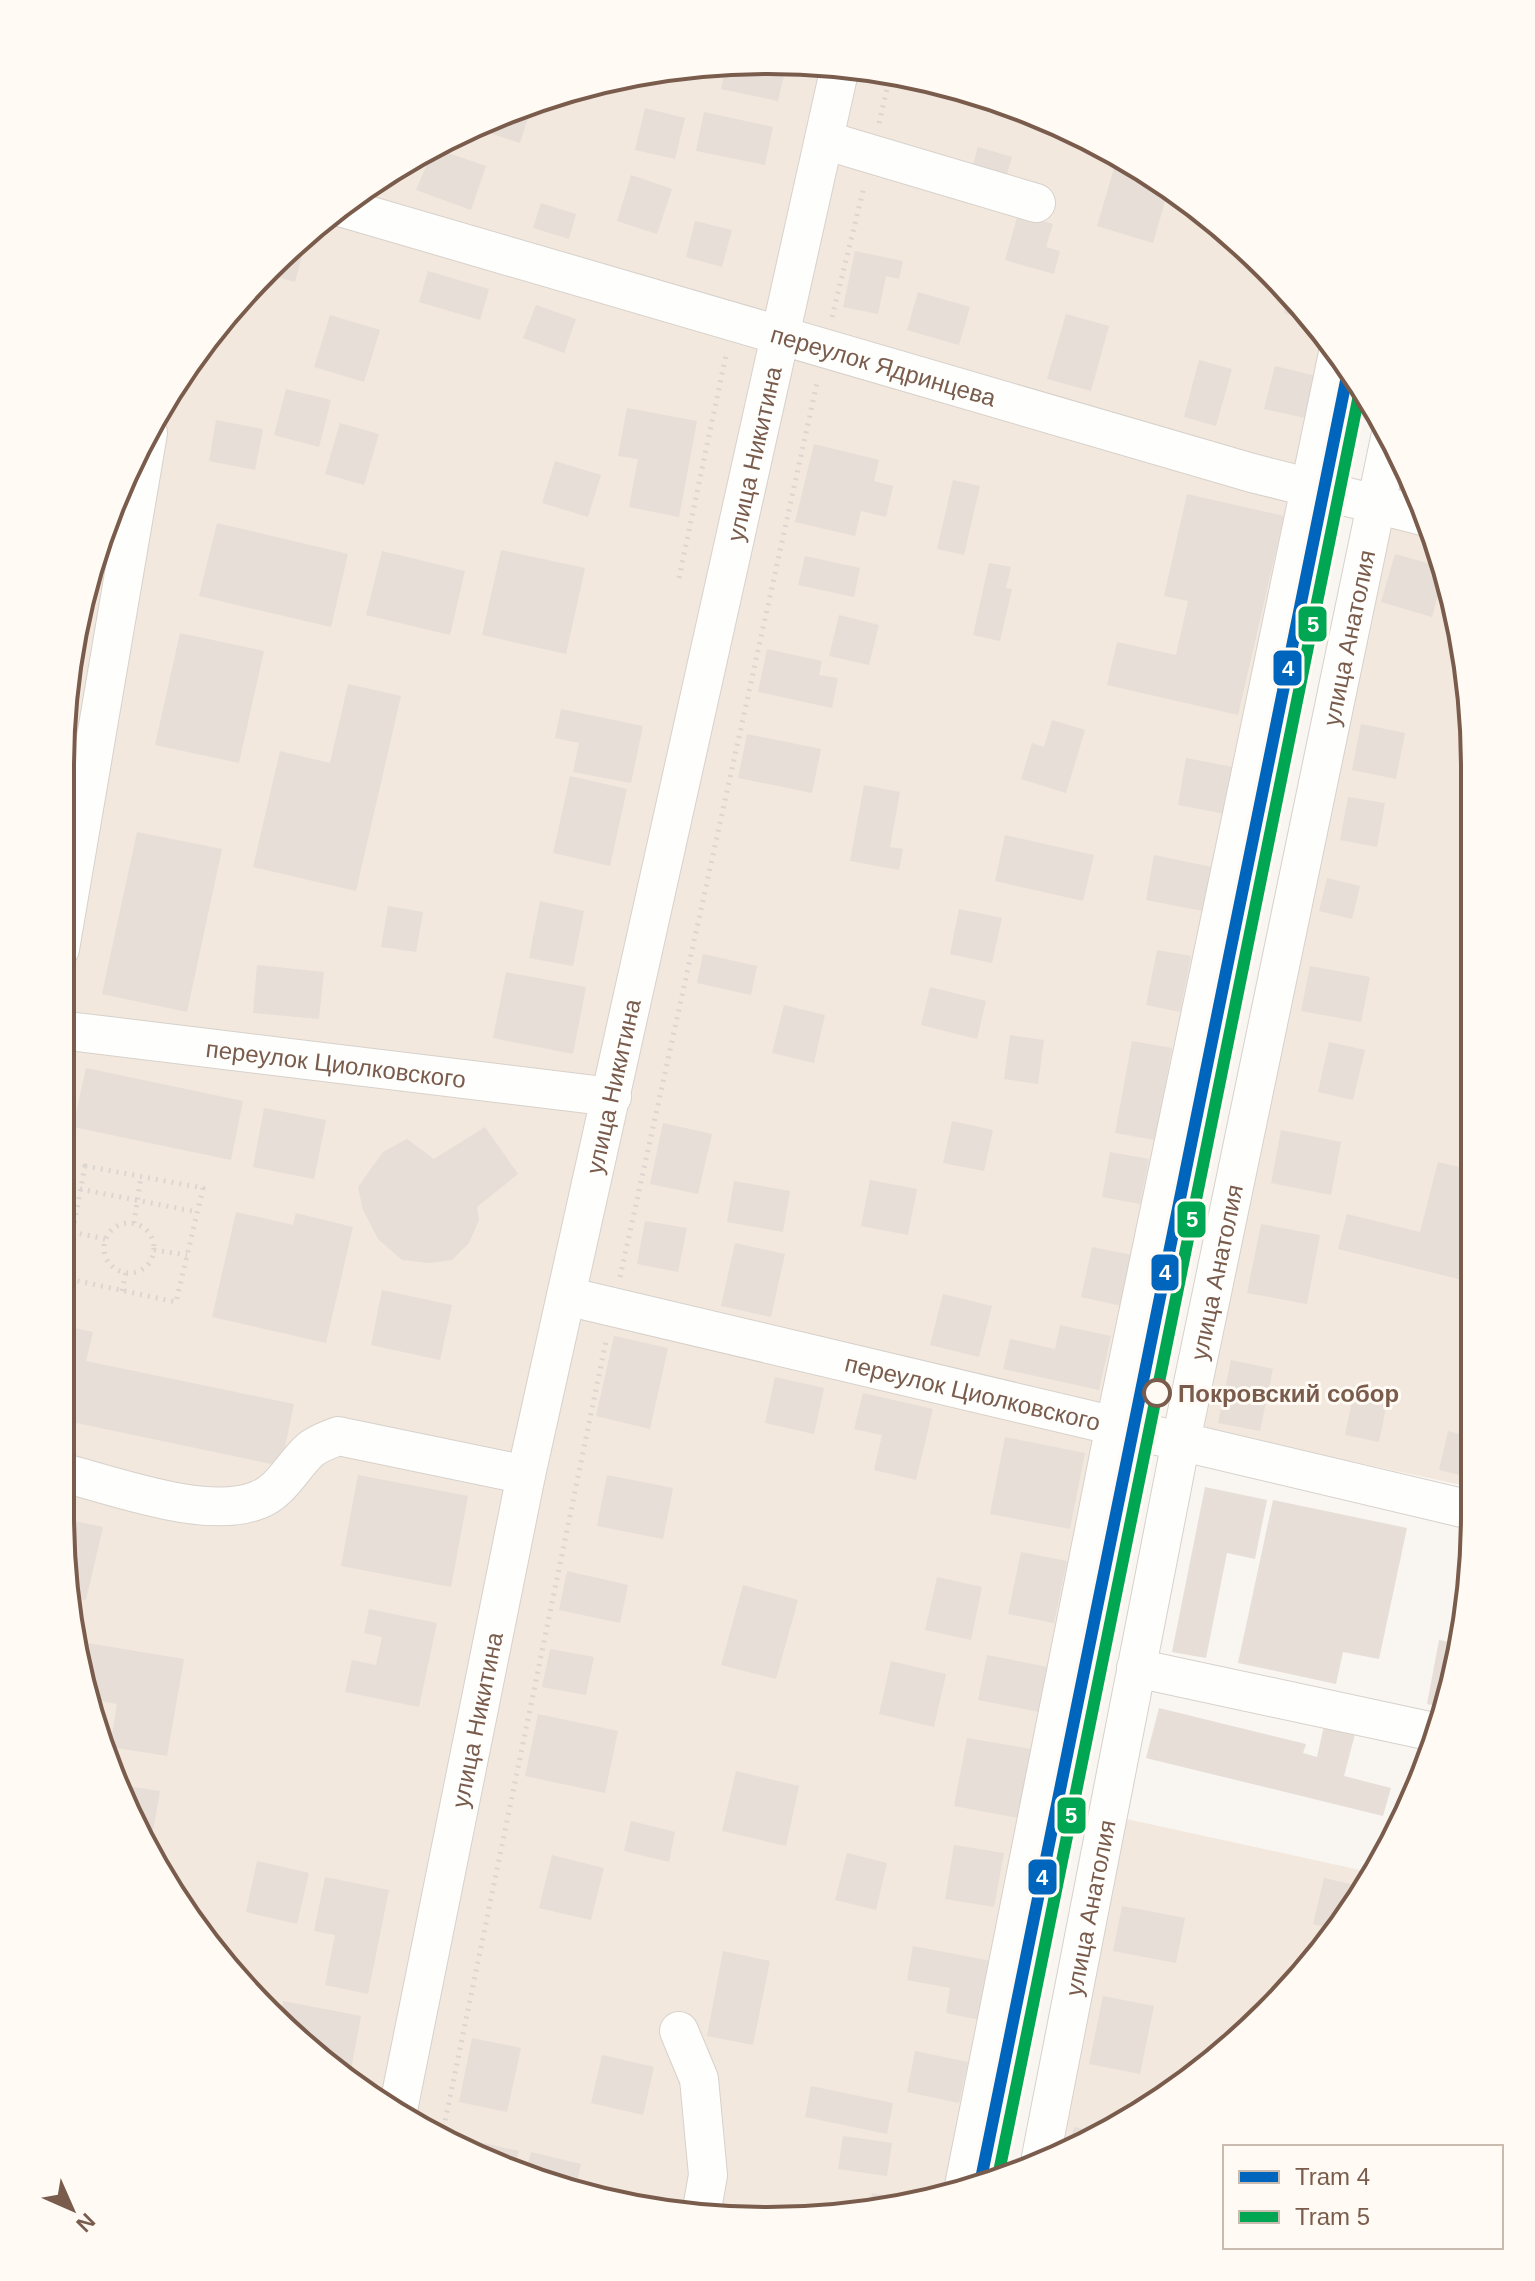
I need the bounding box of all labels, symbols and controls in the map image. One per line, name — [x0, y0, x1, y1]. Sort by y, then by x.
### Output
street label: переулок Ядринцева — [768, 320, 1000, 411]
street label: улица Никитина — [721, 363, 786, 544]
street label: улица Анатолия — [1317, 548, 1380, 728]
line badge: 5 — [1297, 605, 1328, 643]
text: 5 — [1307, 612, 1319, 637]
line badge: 4 — [1272, 649, 1303, 687]
text: 4 — [1282, 656, 1295, 681]
street label: улица Никитина — [580, 996, 645, 1176]
street label: переулок Циолковского — [205, 1034, 467, 1093]
street label: улица Анатолия — [1185, 1182, 1248, 1362]
line badge: 5 — [1176, 1200, 1207, 1239]
text: 5 — [1186, 1207, 1198, 1232]
line badge: 4 — [1150, 1253, 1180, 1292]
text: 4 — [1159, 1260, 1172, 1285]
street label: переулок Циолковского — [842, 1349, 1103, 1435]
marker: Покровский собор — [1143, 1379, 1171, 1407]
place label: Покровский собор — [1178, 1380, 1399, 1407]
street label: улица Никитина — [446, 1629, 508, 1810]
line badge: 5 — [1056, 1796, 1087, 1835]
text: 5 — [1065, 1803, 1077, 1828]
street label: улица Анатолия — [1059, 1817, 1120, 1998]
line badge: 4 — [1027, 1858, 1058, 1896]
text: 4 — [1036, 1865, 1049, 1890]
legend — [1223, 2145, 1503, 2249]
text: Tram 4 — [1295, 2163, 1370, 2190]
north arrow — [32, 2169, 112, 2249]
text: Tram 5 — [1295, 2203, 1370, 2230]
text: N — [71, 2208, 100, 2237]

